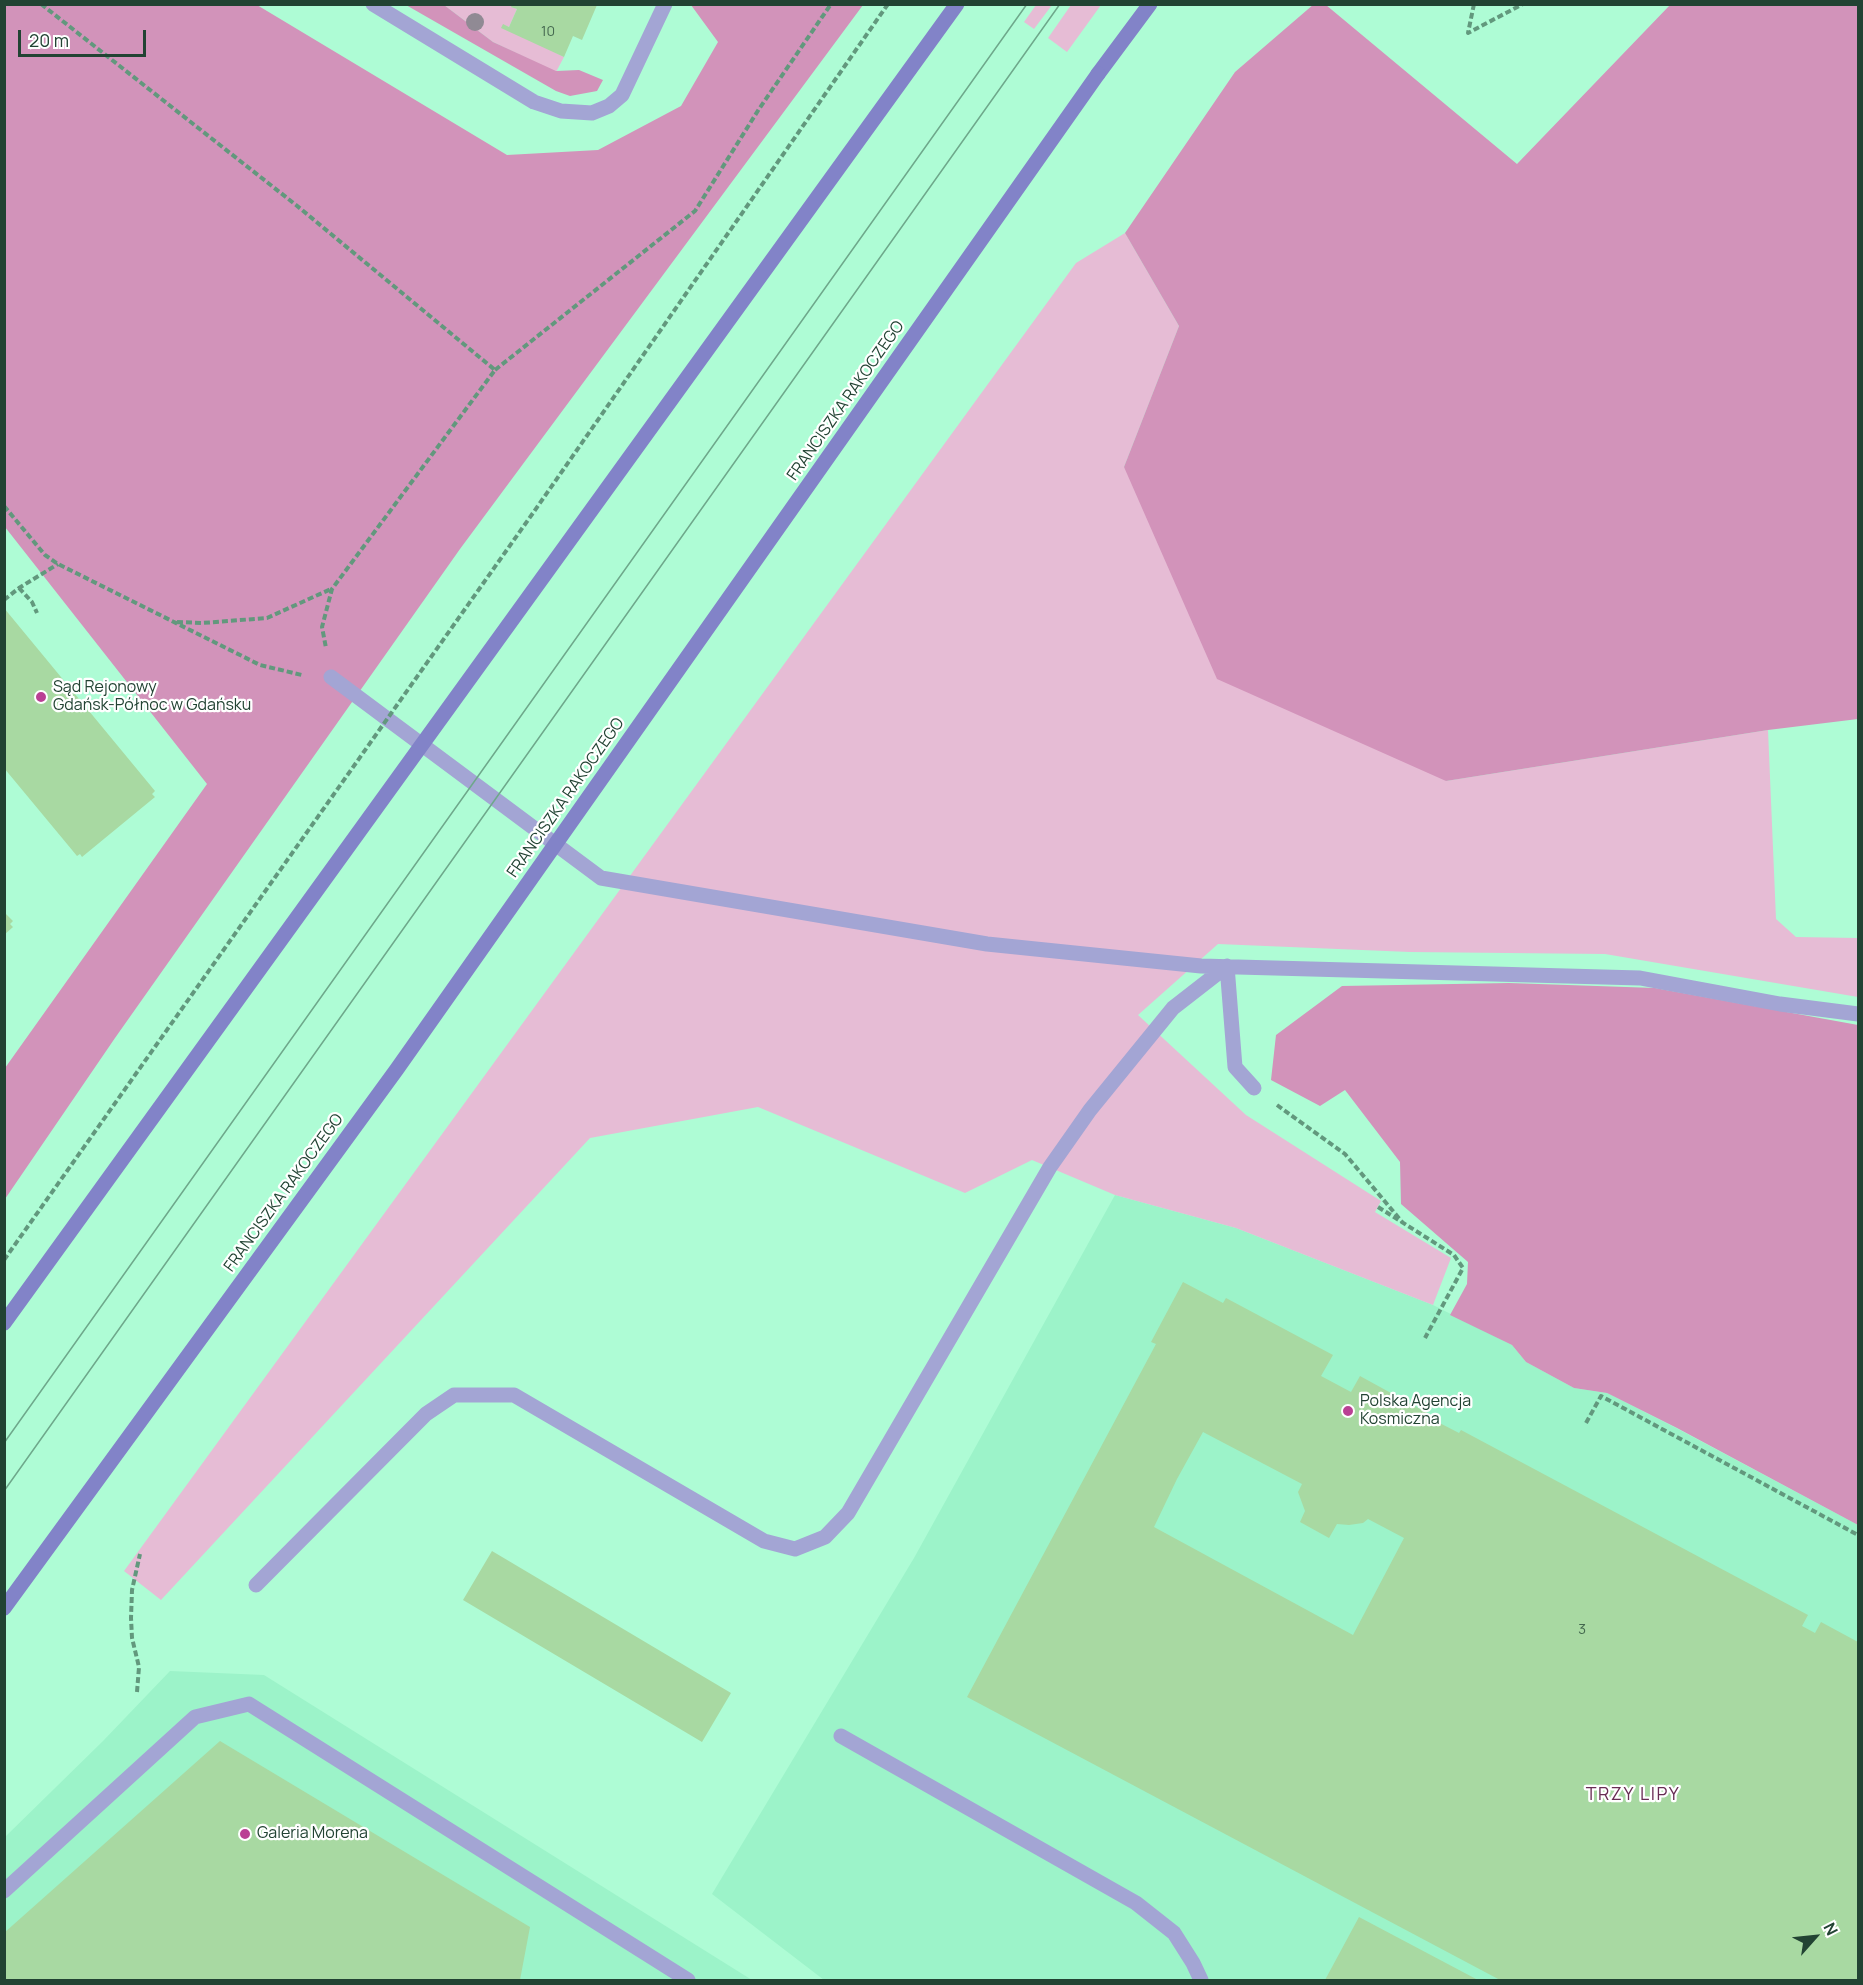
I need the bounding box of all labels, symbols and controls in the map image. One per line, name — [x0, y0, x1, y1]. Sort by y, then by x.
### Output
scale bar — [21, 18, 148, 56]
house number: 10 — [541, 24, 555, 40]
text: 20 m — [29, 28, 69, 52]
street label: FRANCISZKA RAKOCZEGO — [784, 317, 908, 485]
place label: Sąd Rejonowy Gdańsk-Północ w Gdańsku — [53, 678, 251, 716]
marker: Sąd Rejonowy Gdańsk-Północ w Gdańsku — [34, 690, 48, 704]
street label: FRANCISZKA RAKOCZEGO — [504, 714, 628, 882]
street label: FRANCISZKA RAKOCZEGO — [220, 1110, 348, 1276]
place label: Polska Agencja Kosmiczna — [1360, 1392, 1471, 1430]
marker: Polska Agencja Kosmiczna — [1341, 1404, 1355, 1418]
house number: 3 — [1578, 1622, 1586, 1638]
district label: TRZY LIPY — [1586, 1784, 1680, 1806]
place label: Galeria Morena — [257, 1824, 368, 1844]
marker: Galeria Morena — [238, 1827, 252, 1841]
north arrow — [1785, 1907, 1845, 1967]
text: N — [1819, 1919, 1843, 1939]

